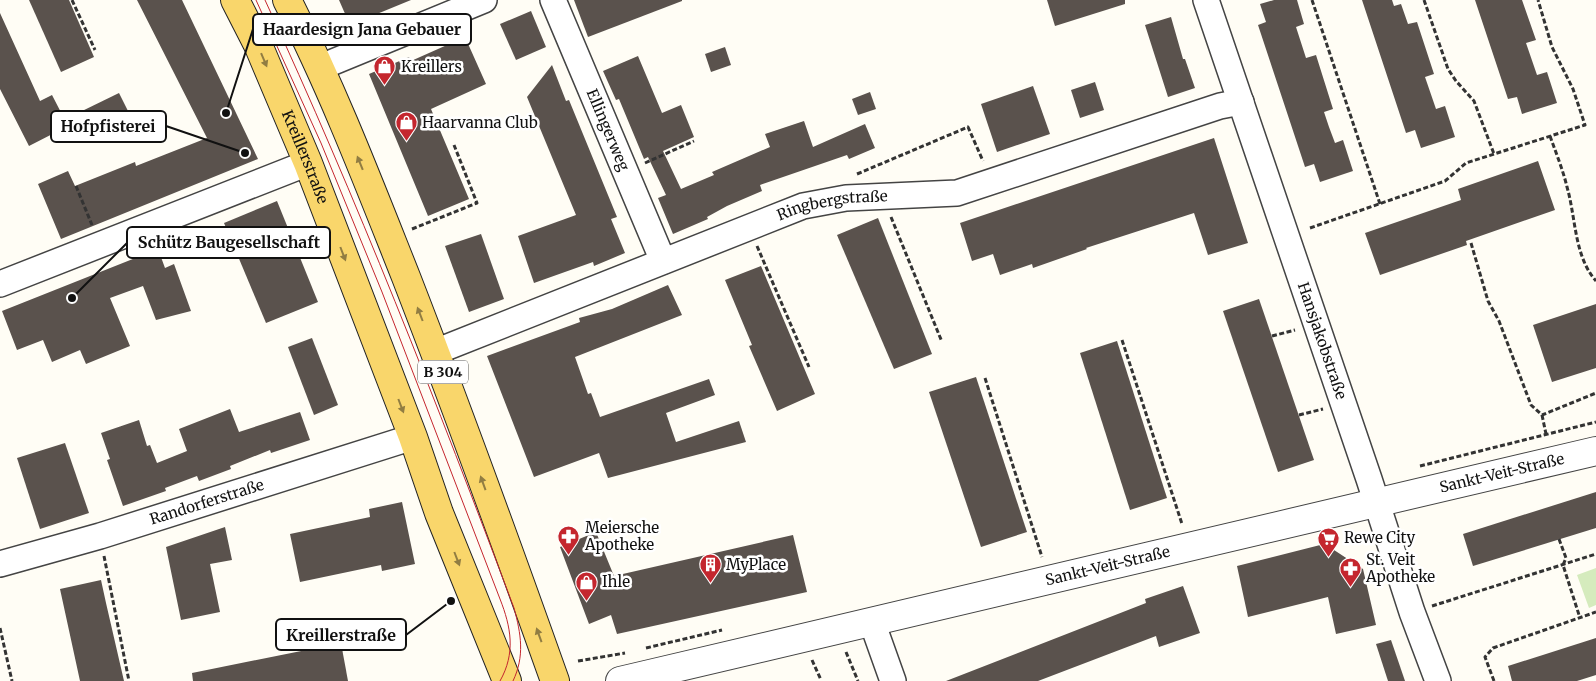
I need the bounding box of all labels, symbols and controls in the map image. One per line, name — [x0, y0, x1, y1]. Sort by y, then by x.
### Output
callout: Haardesign Jana Gebauer — [253, 14, 471, 45]
text: Haardesign Jana Gebauer — [263, 19, 462, 39]
one-way arrow — [261, 53, 269, 67]
shop icon: Kreillers — [373, 55, 397, 86]
place label: Kreillers — [401, 57, 462, 76]
street label: Ellingerweg — [583, 86, 634, 174]
street label: Kreillerstraße — [278, 107, 333, 206]
callout: Hofpfisterei — [51, 111, 166, 142]
shop icon: Haarvanna Club — [394, 111, 418, 142]
place label: Haarvanna Club — [422, 113, 538, 132]
text: Hofpfisterei — [60, 116, 156, 136]
one-way arrow — [356, 156, 364, 170]
street label: Ringbergstraße — [774, 186, 888, 224]
callout: Schütz Baugesellschaft — [127, 227, 330, 258]
text: Schütz Baugesellschaft — [138, 232, 321, 252]
one-way arrow — [340, 247, 347, 262]
street label: Hansjakobstraße — [1294, 280, 1351, 402]
one-way arrow — [416, 307, 424, 321]
road number: B 304 — [418, 361, 468, 384]
one-way arrow — [397, 399, 405, 414]
street label: Sankt-Veit-Straße — [1437, 449, 1566, 497]
street label: Randorferstraße — [147, 475, 266, 529]
one-way arrow — [479, 475, 486, 490]
place label: Meiersche Apotheke — [584, 518, 659, 554]
pharmacy icon: Meiersche Apotheke — [557, 525, 581, 556]
supermarket icon: Rewe City — [1316, 526, 1340, 557]
place label: Rewe City — [1344, 528, 1416, 547]
street label: Sankt-Veit-Straße — [1043, 542, 1172, 589]
place label: St. Veit Apotheke — [1365, 550, 1435, 586]
one-way arrow — [453, 552, 461, 567]
building icon: MyPlace — [698, 553, 722, 584]
place label: MyPlace — [726, 555, 786, 574]
pharmacy icon: St. Veit Apotheke — [1338, 557, 1362, 588]
shop icon: Ihle — [574, 570, 598, 601]
place label: Ihle — [602, 572, 630, 591]
callout: Kreillerstraße — [276, 619, 406, 650]
text: Kreillerstraße — [286, 625, 396, 645]
one-way arrow — [535, 627, 543, 642]

